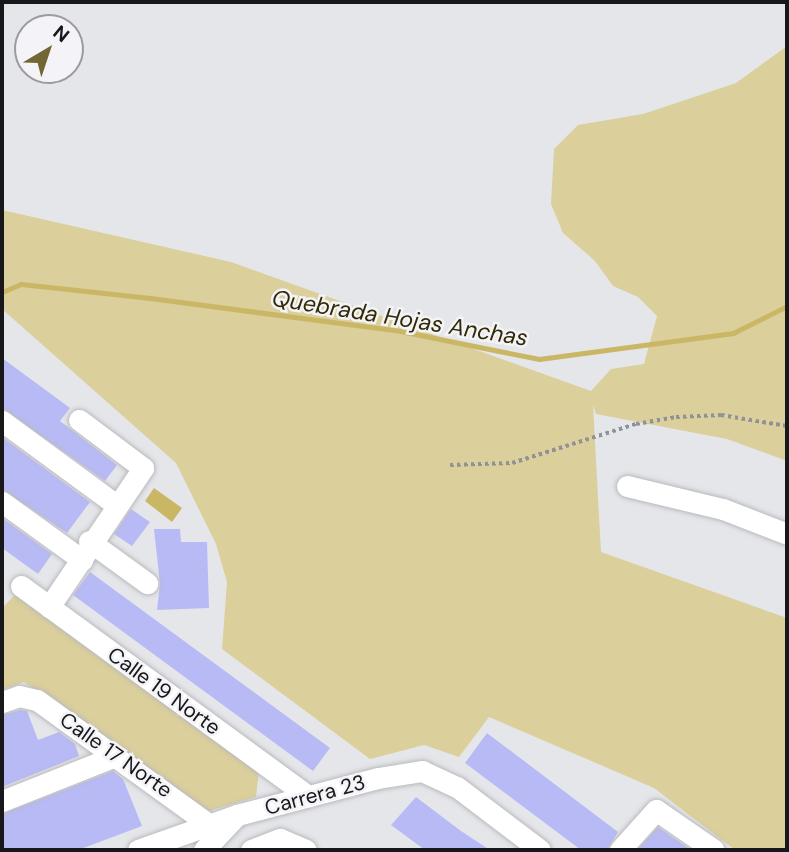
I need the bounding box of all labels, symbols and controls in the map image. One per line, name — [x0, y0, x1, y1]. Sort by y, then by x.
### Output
north arrow — [14, 14, 84, 84]
text: N — [48, 20, 75, 48]
water label: Quebrada Hojas Anchas — [270, 284, 530, 352]
street label: Calle 19 Norte — [103, 642, 225, 740]
street label: Calle 17 Norte — [55, 707, 177, 803]
street label: Carrera 23 — [262, 770, 368, 820]

